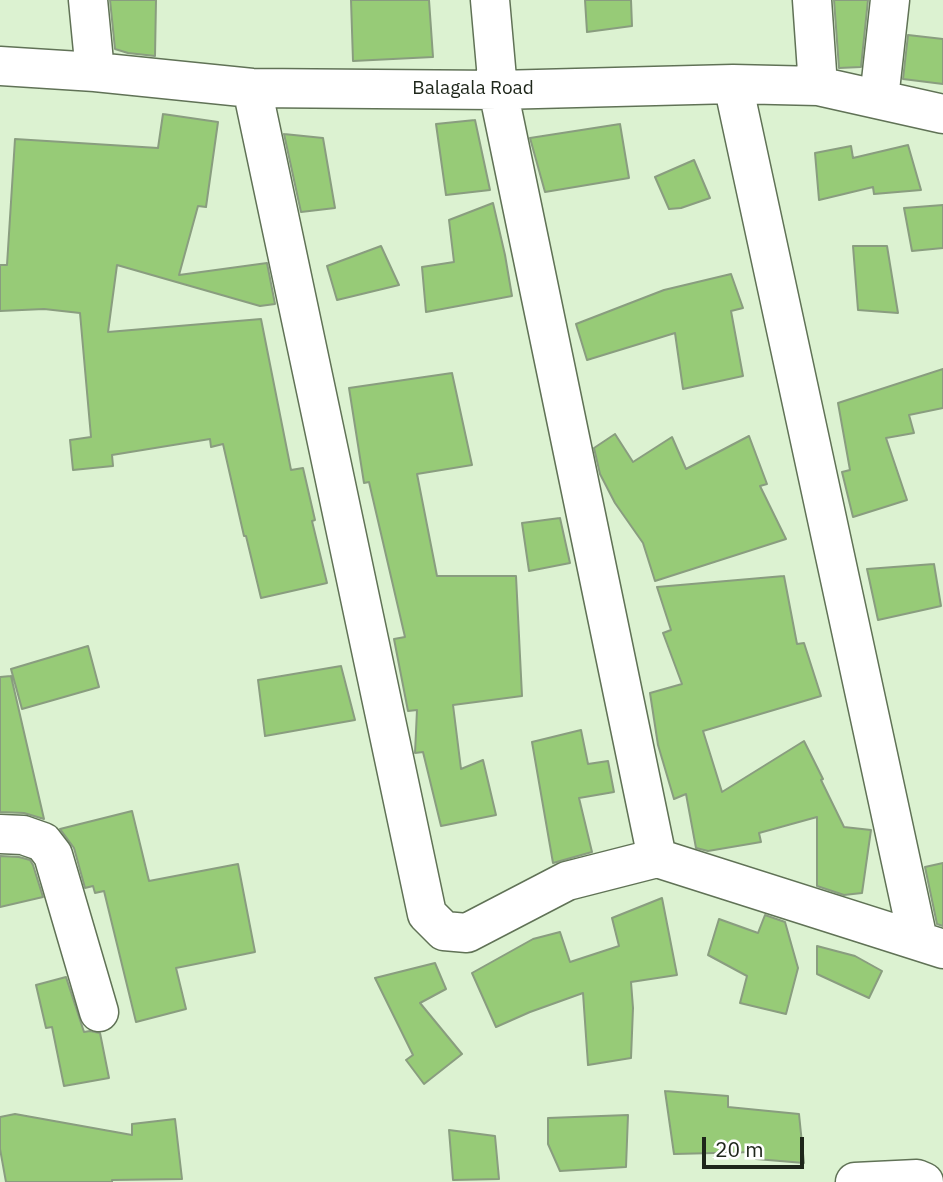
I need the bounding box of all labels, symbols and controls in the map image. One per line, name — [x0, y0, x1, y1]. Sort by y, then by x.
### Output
street label: Balagala Road — [412, 78, 534, 100]
scale bar — [705, 1122, 806, 1166]
text: 20 m — [715, 1135, 764, 1163]

